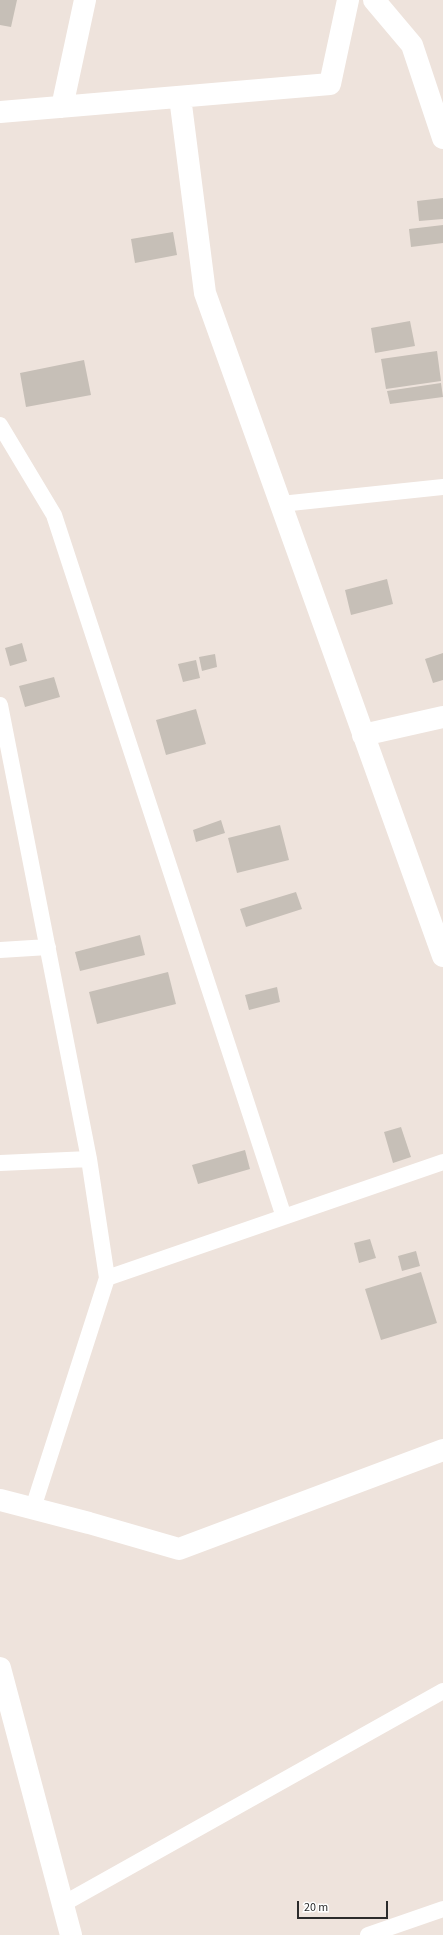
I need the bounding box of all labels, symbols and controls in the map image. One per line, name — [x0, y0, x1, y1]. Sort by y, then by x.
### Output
scale bar — [299, 1893, 390, 1919]
text: 20 m — [304, 1899, 328, 1916]

